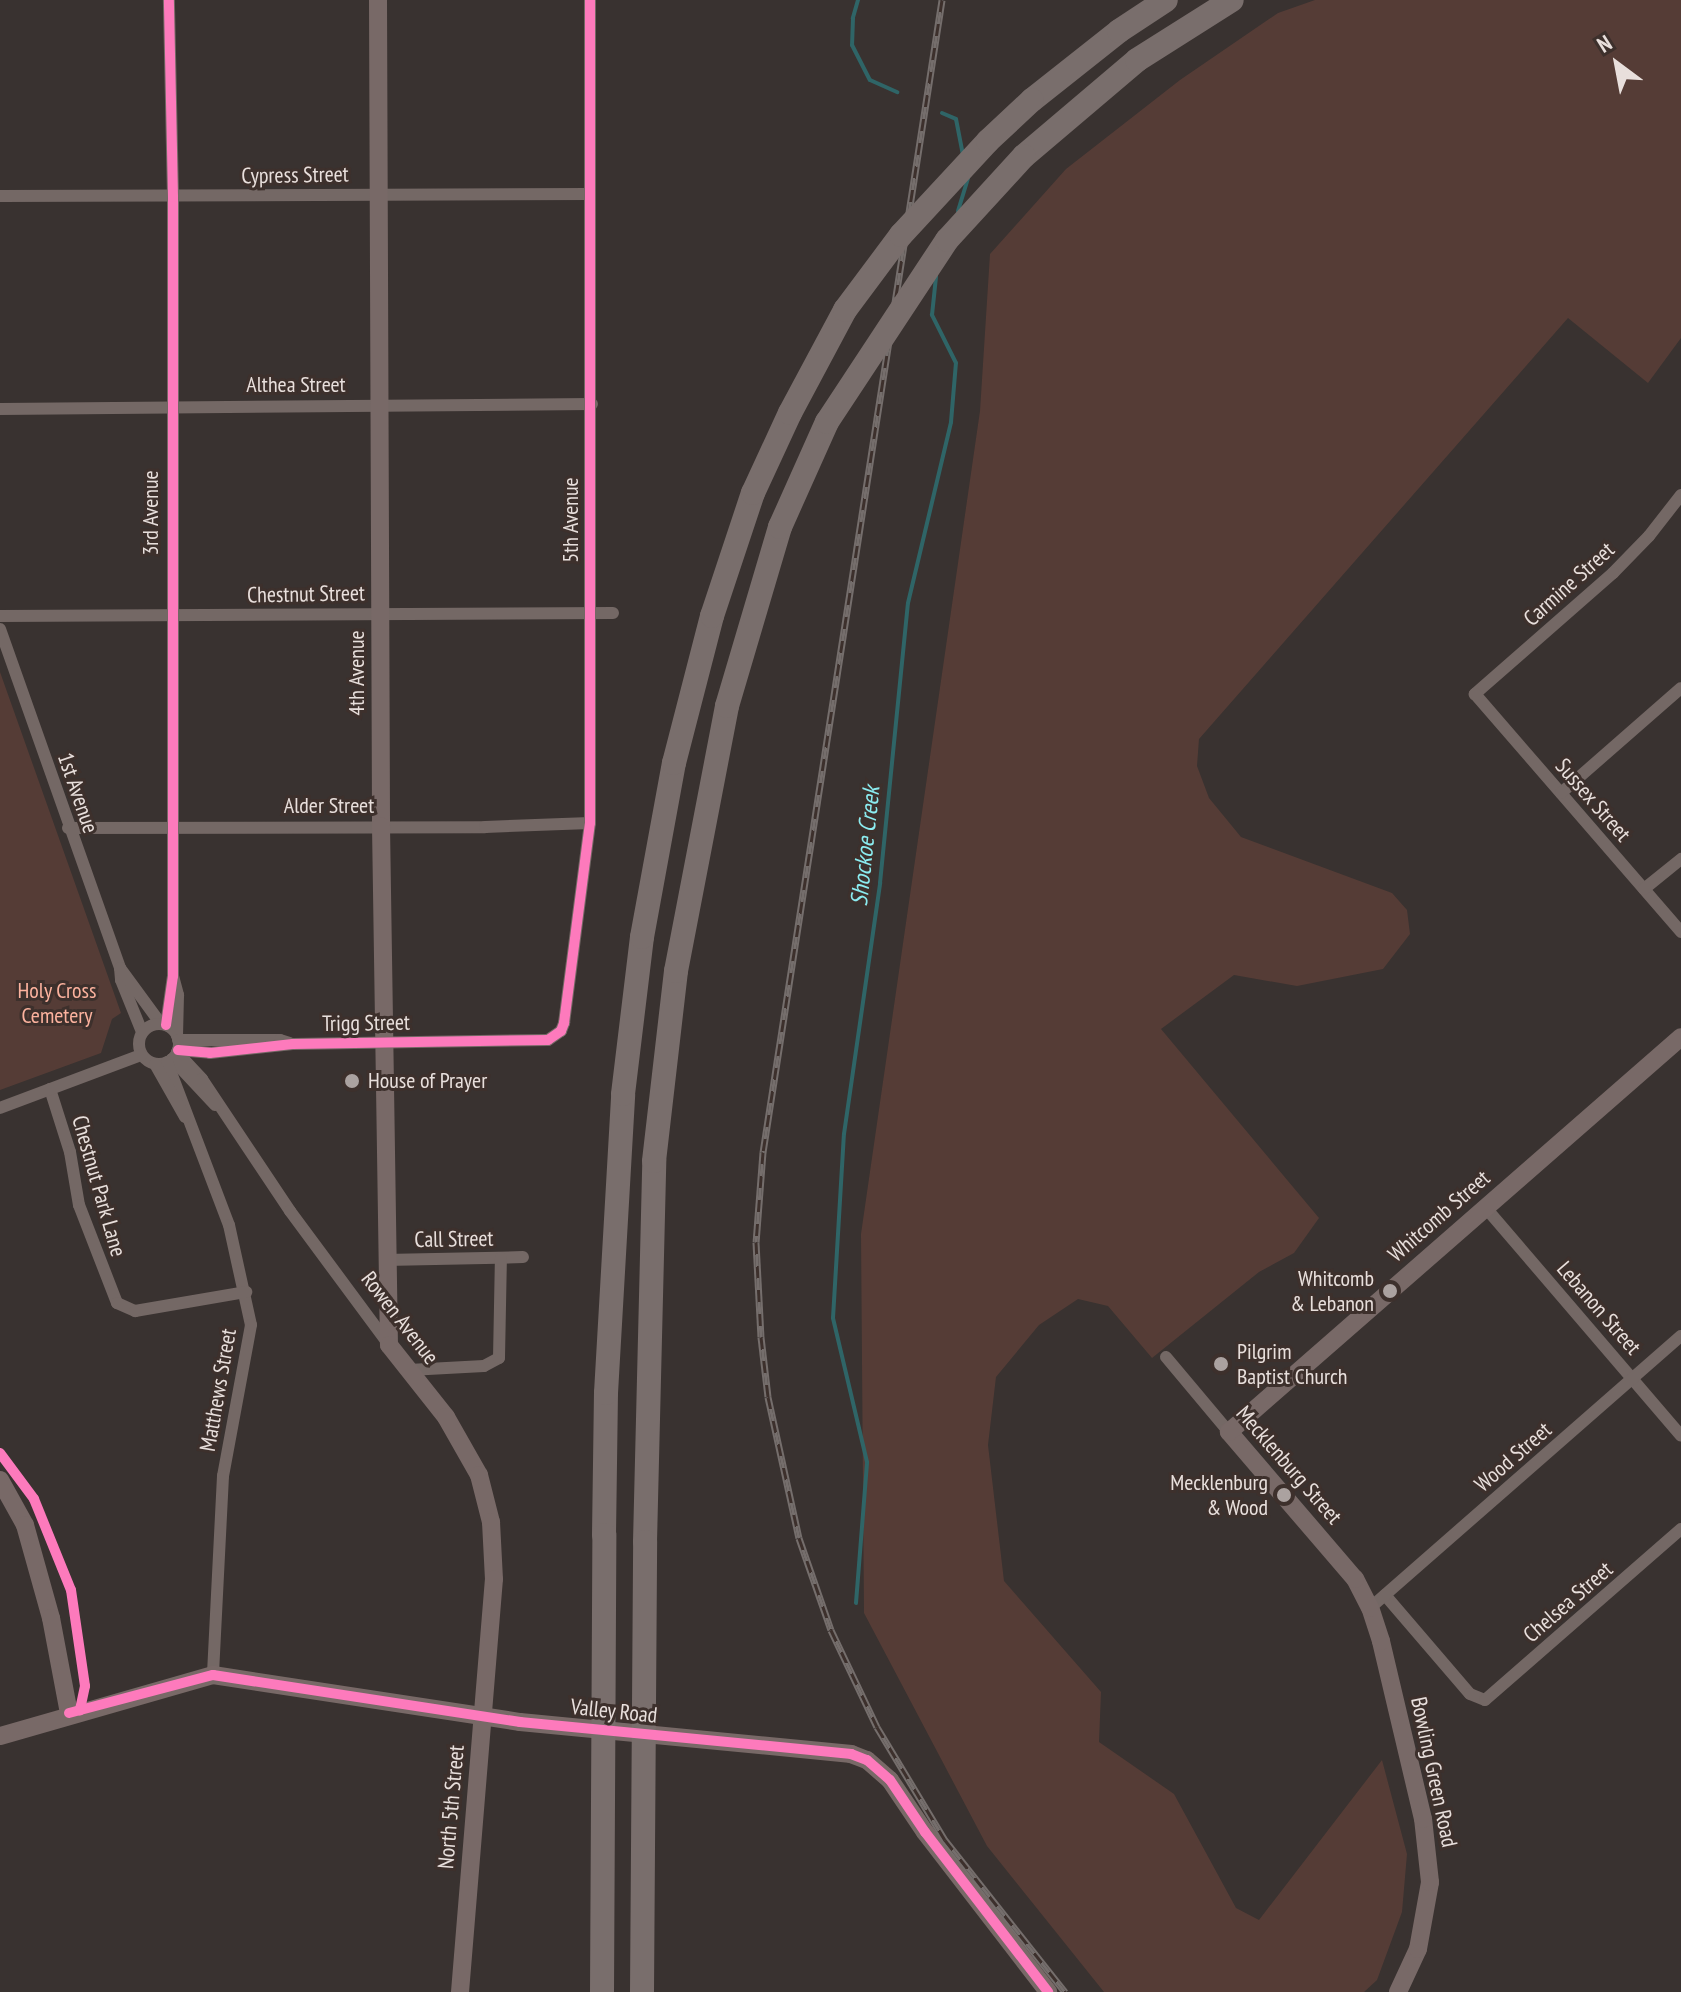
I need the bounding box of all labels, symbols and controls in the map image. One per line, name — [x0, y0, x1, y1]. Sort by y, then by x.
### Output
north arrow — [1577, 24, 1657, 104]
text: N — [1592, 29, 1617, 59]
street label: Cypress Street — [241, 161, 349, 189]
street label: Althea Street — [246, 372, 346, 398]
street label: 3rd Avenue — [138, 470, 164, 556]
street label: 5th Avenue — [558, 477, 584, 563]
street label: Carmine Street — [1518, 536, 1620, 632]
street label: Chestnut Street — [247, 580, 365, 608]
street label: 4th Avenue — [344, 630, 370, 716]
street label: 1st Avenue — [52, 749, 104, 837]
street label: Sussex Street — [1550, 753, 1636, 847]
water label: Shockoe Creek — [844, 785, 886, 907]
street label: Alder Street — [284, 793, 374, 819]
park label: Holy Cross Cemetery — [17, 977, 97, 1028]
street label: Trigg Street — [322, 1009, 410, 1037]
place label: House of Prayer — [368, 1068, 487, 1094]
marker: House of Prayer — [343, 1072, 361, 1090]
street label: Chestnut Park Lane — [66, 1112, 132, 1260]
street label: Whitcomb Street — [1383, 1165, 1495, 1267]
street label: Call Street — [414, 1225, 494, 1253]
street label: Lebanon Street — [1551, 1256, 1647, 1360]
place label: Whitcomb & Lebanon — [1290, 1265, 1374, 1316]
street label: Rowen Avenue — [355, 1266, 445, 1370]
marker: Whitcomb & Lebanon — [1381, 1282, 1399, 1300]
street label: Matthews Street — [194, 1327, 242, 1453]
place label: Pilgrim Baptist Church — [1237, 1338, 1348, 1390]
marker: Pilgrim Baptist Church — [1212, 1355, 1230, 1373]
street label: Mecklenburg Street — [1230, 1400, 1348, 1530]
street label: Wood Street — [1469, 1417, 1557, 1497]
place label: Mecklenburg & Wood — [1170, 1469, 1268, 1520]
marker: Mecklenburg & Wood — [1275, 1486, 1293, 1504]
street label: Chelsea Street — [1518, 1556, 1618, 1648]
street label: Valley Road — [569, 1693, 659, 1729]
street label: Bowling Green Road — [1405, 1694, 1463, 1850]
street label: North 5th Street — [432, 1744, 470, 1870]

